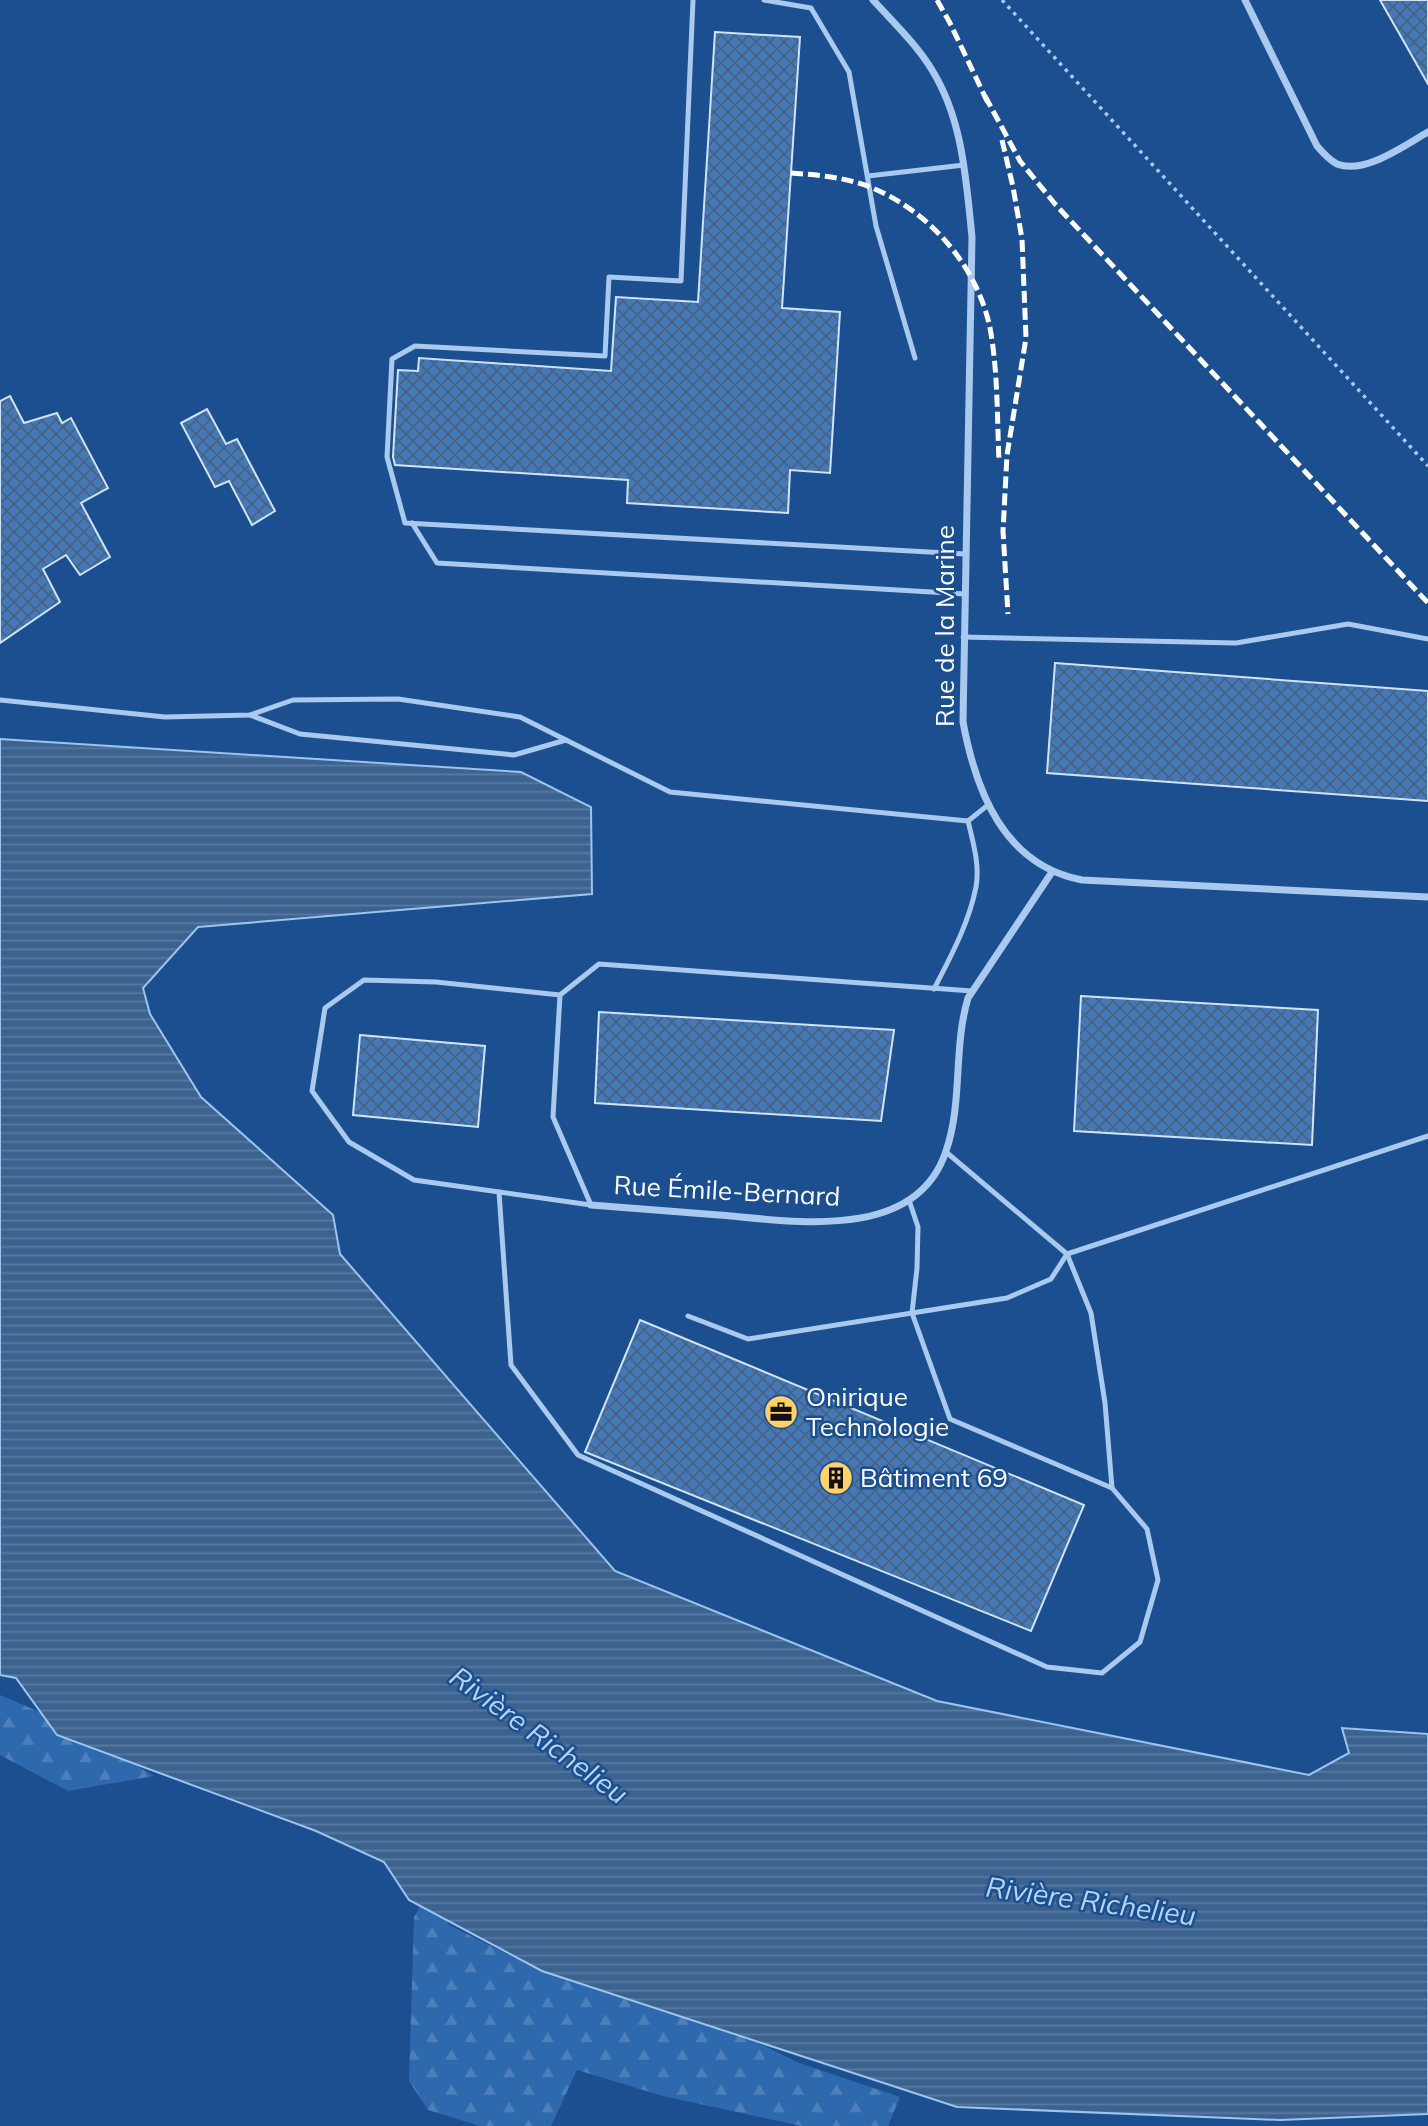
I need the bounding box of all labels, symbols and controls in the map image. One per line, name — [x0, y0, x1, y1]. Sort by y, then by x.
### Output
street label: Rue de la Marine — [928, 525, 961, 727]
street label: Rue Émile-Bernard — [613, 1168, 841, 1213]
place label: Onirique Technologie — [806, 1380, 949, 1443]
office icon: Onirique Technologie — [762, 1393, 800, 1431]
building icon: Bâtiment 69 — [817, 1459, 855, 1497]
place label: Bâtiment 69 — [860, 1461, 1008, 1494]
water label: Rivière Richelieu — [443, 1658, 635, 1811]
water label: Rivière Richelieu — [984, 1868, 1198, 1933]

